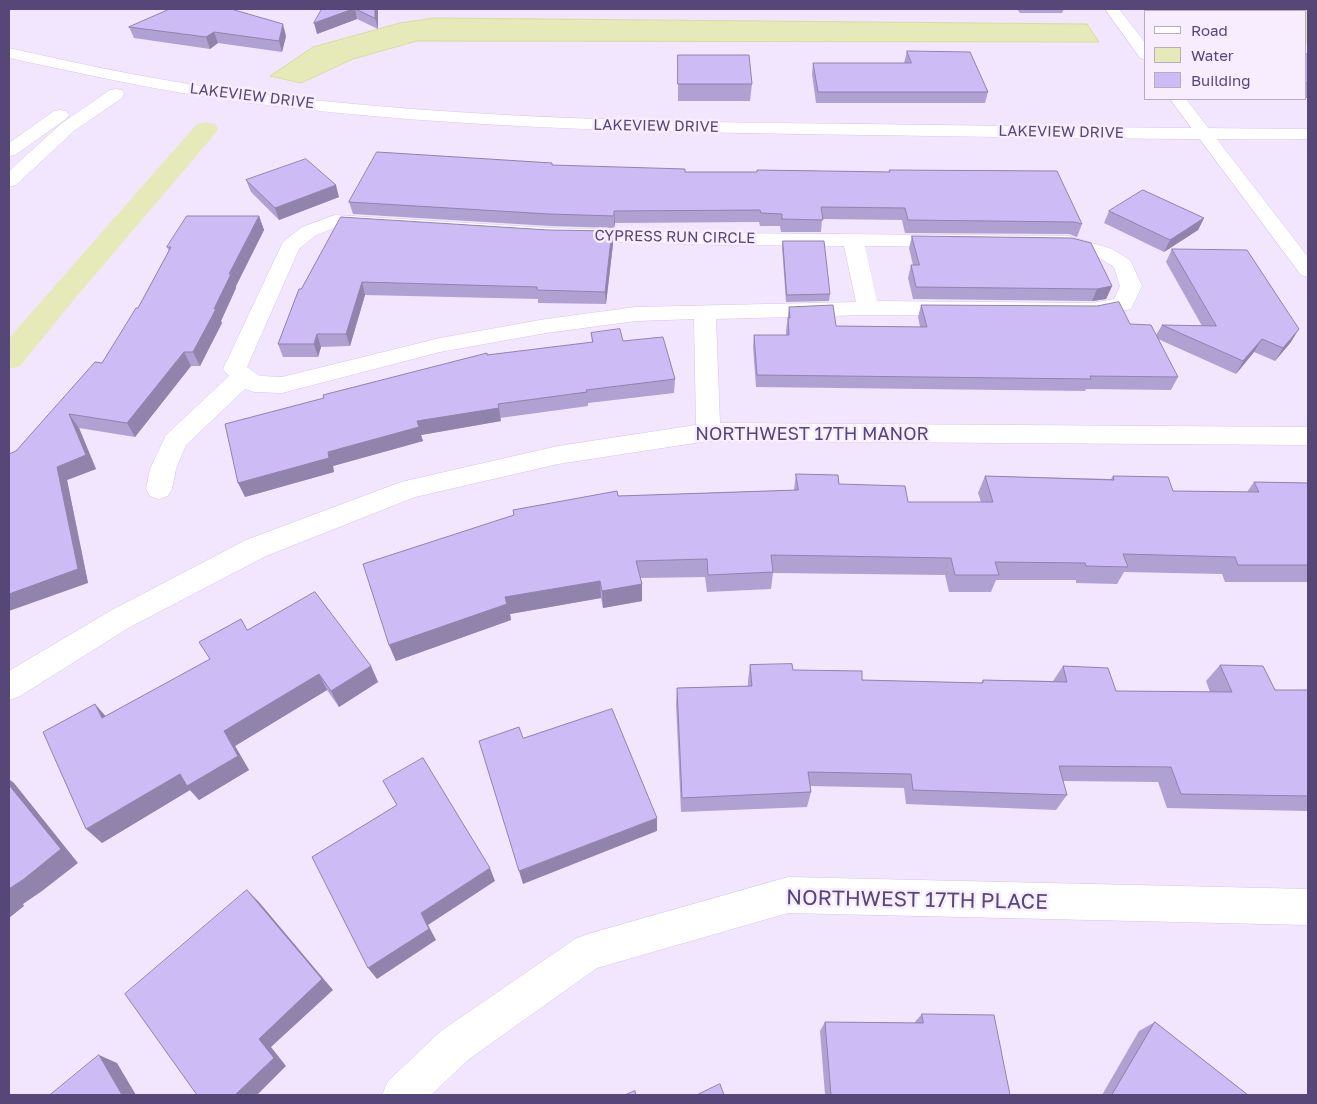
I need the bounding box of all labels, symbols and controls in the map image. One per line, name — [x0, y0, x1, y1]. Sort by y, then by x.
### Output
legend — [1144, 10, 1307, 100]
text: Road — [1191, 21, 1228, 39]
text: Water — [1191, 46, 1234, 64]
text: Building — [1191, 71, 1251, 89]
street label: LAKEVIEW DRIVE — [189, 79, 315, 113]
street label: LAKEVIEW DRIVE — [593, 116, 719, 136]
street label: LAKEVIEW DRIVE — [998, 122, 1124, 142]
street label: CYPRESS RUN CIRCLE — [595, 227, 755, 247]
street label: NORTHWEST 17TH MANOR — [695, 423, 929, 445]
street label: NORTHWEST 17TH PLACE — [786, 885, 1048, 915]

